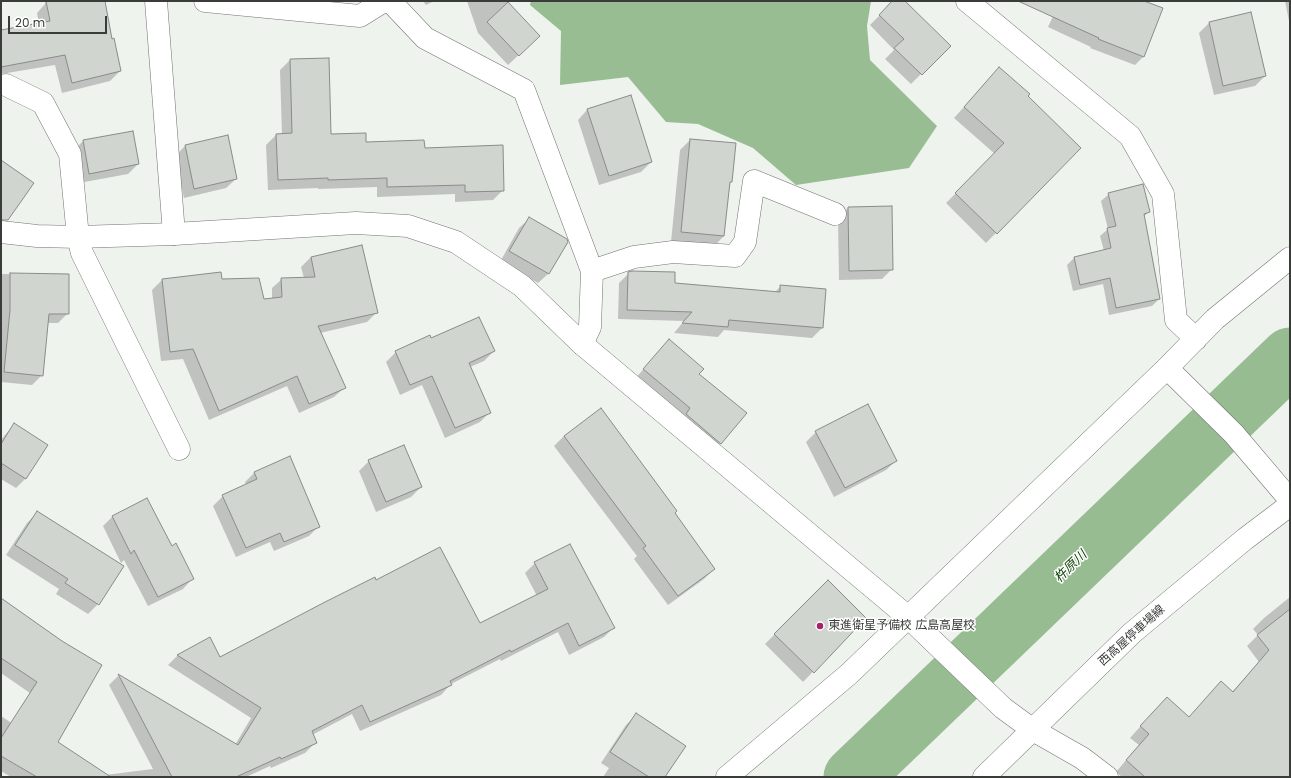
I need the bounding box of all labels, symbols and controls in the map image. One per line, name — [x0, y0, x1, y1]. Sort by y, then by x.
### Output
scale bar — [10, 8, 109, 34]
text: 20 m — [15, 14, 45, 31]
water label: 杵原川 — [1052, 548, 1090, 586]
street label: 西高屋停車場線 — [1096, 603, 1168, 669]
place label: 東進衛星予備校 広島高屋校 — [828, 619, 975, 633]
marker: 東進衛星予備校 広島高屋校 — [815, 621, 825, 631]

